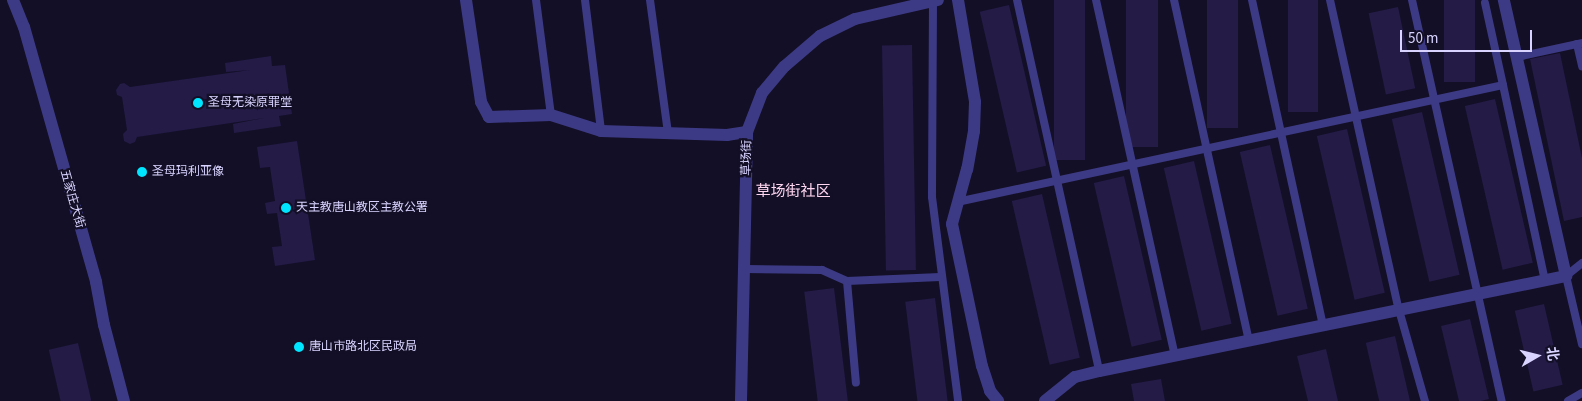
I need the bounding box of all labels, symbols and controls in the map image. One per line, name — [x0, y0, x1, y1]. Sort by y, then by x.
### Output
scale bar — [1402, 20, 1534, 52]
text: 50 m — [1408, 28, 1438, 49]
place label: 圣母无染原罪堂 — [208, 96, 292, 110]
marker: 圣母无染原罪堂 — [192, 97, 204, 109]
street label: 草场街 — [739, 140, 755, 176]
place label: 圣母玛利亚像 — [152, 165, 224, 179]
marker: 圣母玛利亚像 — [136, 166, 148, 178]
street label: 五家庄大街 — [57, 168, 87, 230]
district label: 草场街社区 — [756, 183, 830, 201]
place label: 天主教唐山教区主教公署 — [296, 201, 428, 215]
marker: 天主教唐山教区主教公署 — [280, 202, 292, 214]
north arrow — [1512, 331, 1562, 381]
place label: 唐山市路北区民政局 — [309, 340, 417, 354]
marker: 唐山市路北区民政局 — [293, 341, 305, 353]
text: 北 — [1541, 346, 1563, 362]

